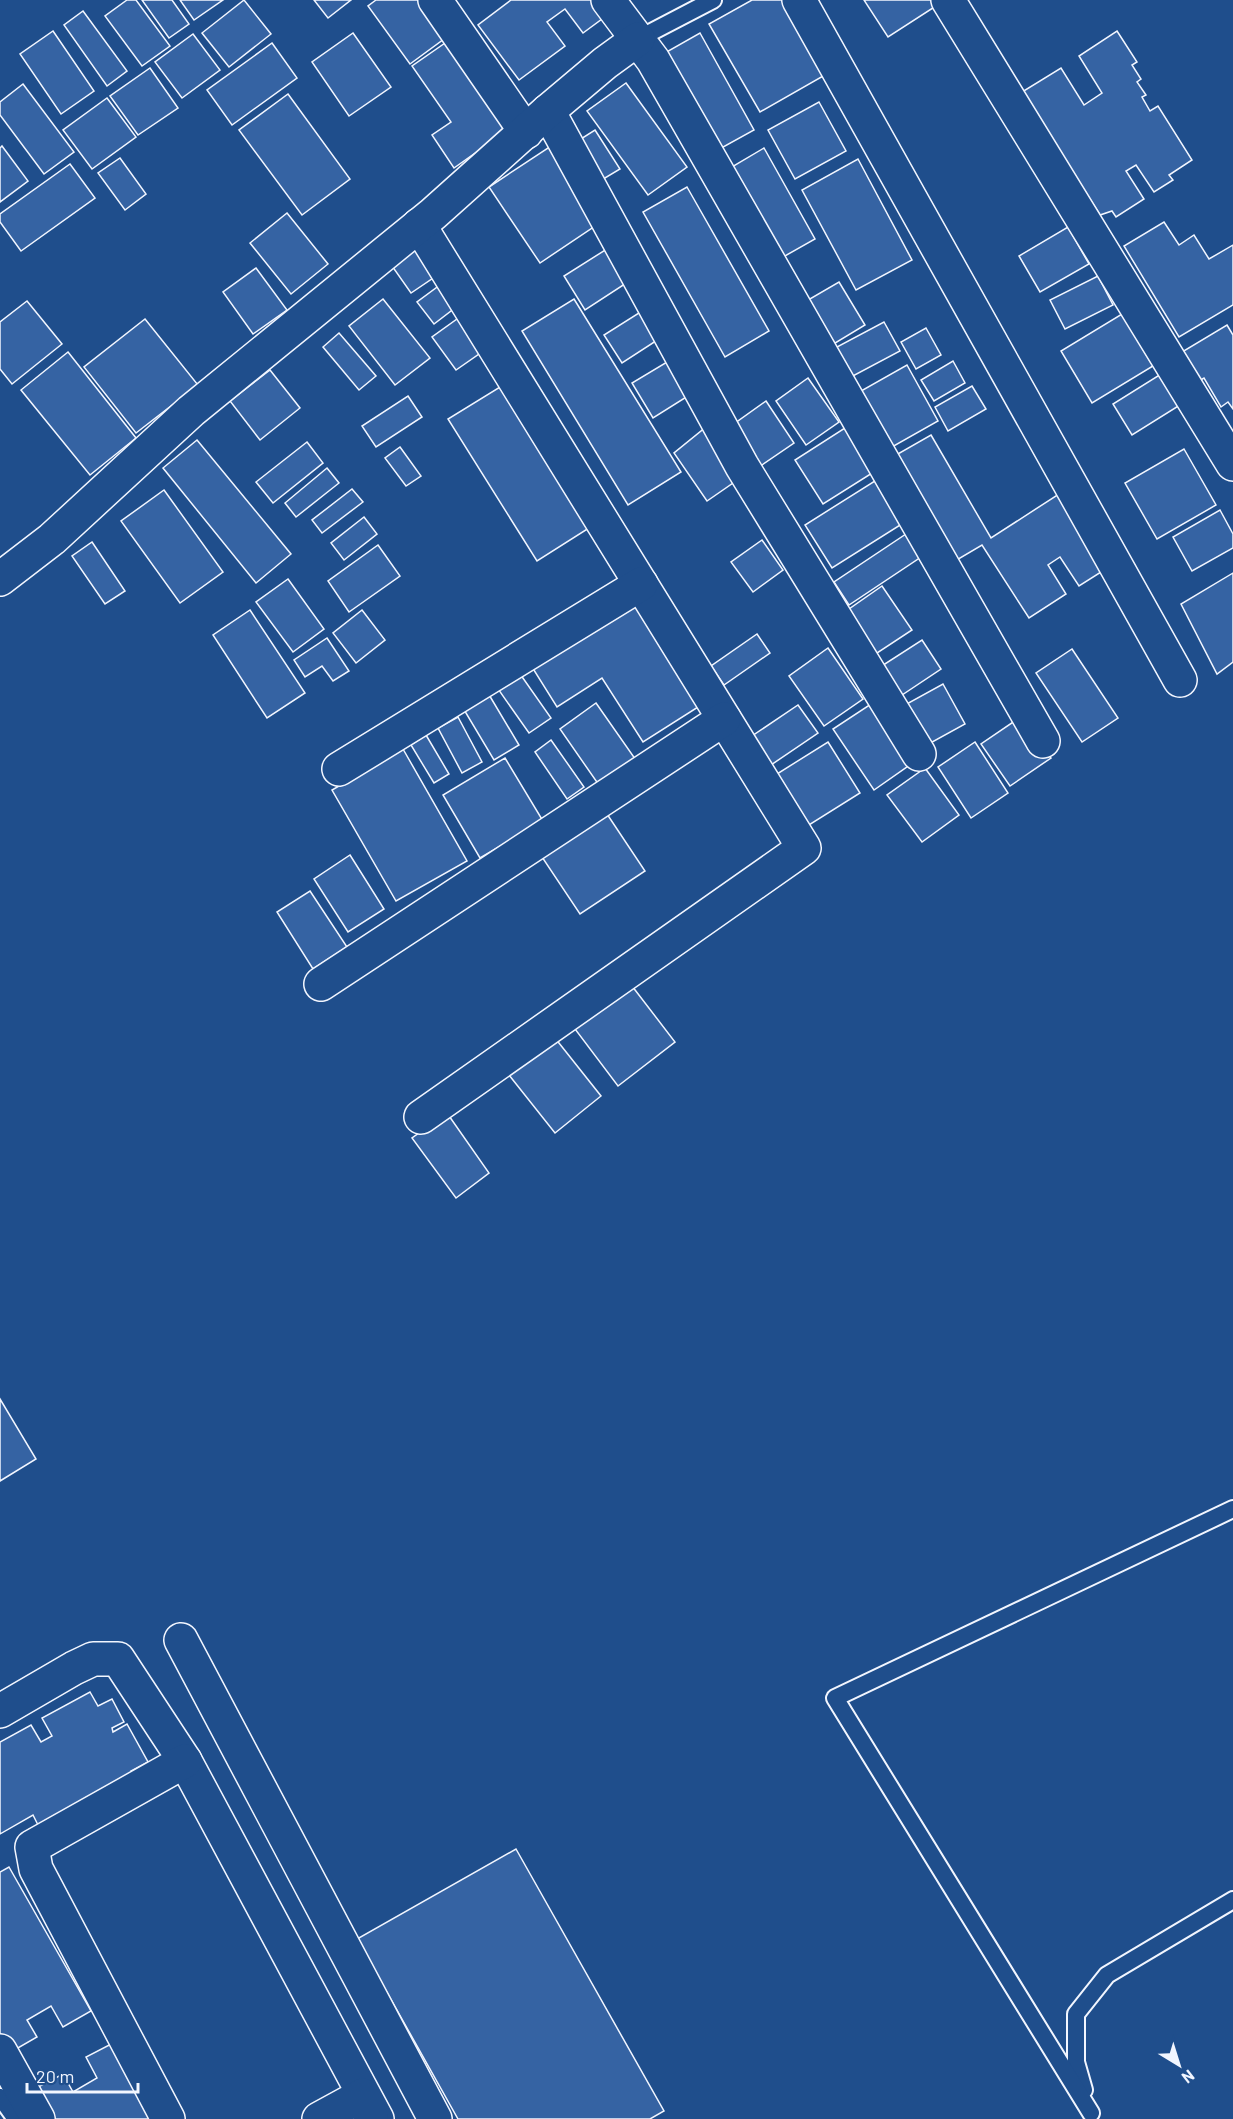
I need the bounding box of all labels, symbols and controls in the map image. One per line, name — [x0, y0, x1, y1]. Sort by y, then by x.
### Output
north arrow — [1149, 2035, 1209, 2095]
scale bar — [27, 2056, 138, 2094]
text: 20 m — [36, 2065, 74, 2087]
text: N — [1179, 2066, 1199, 2088]

